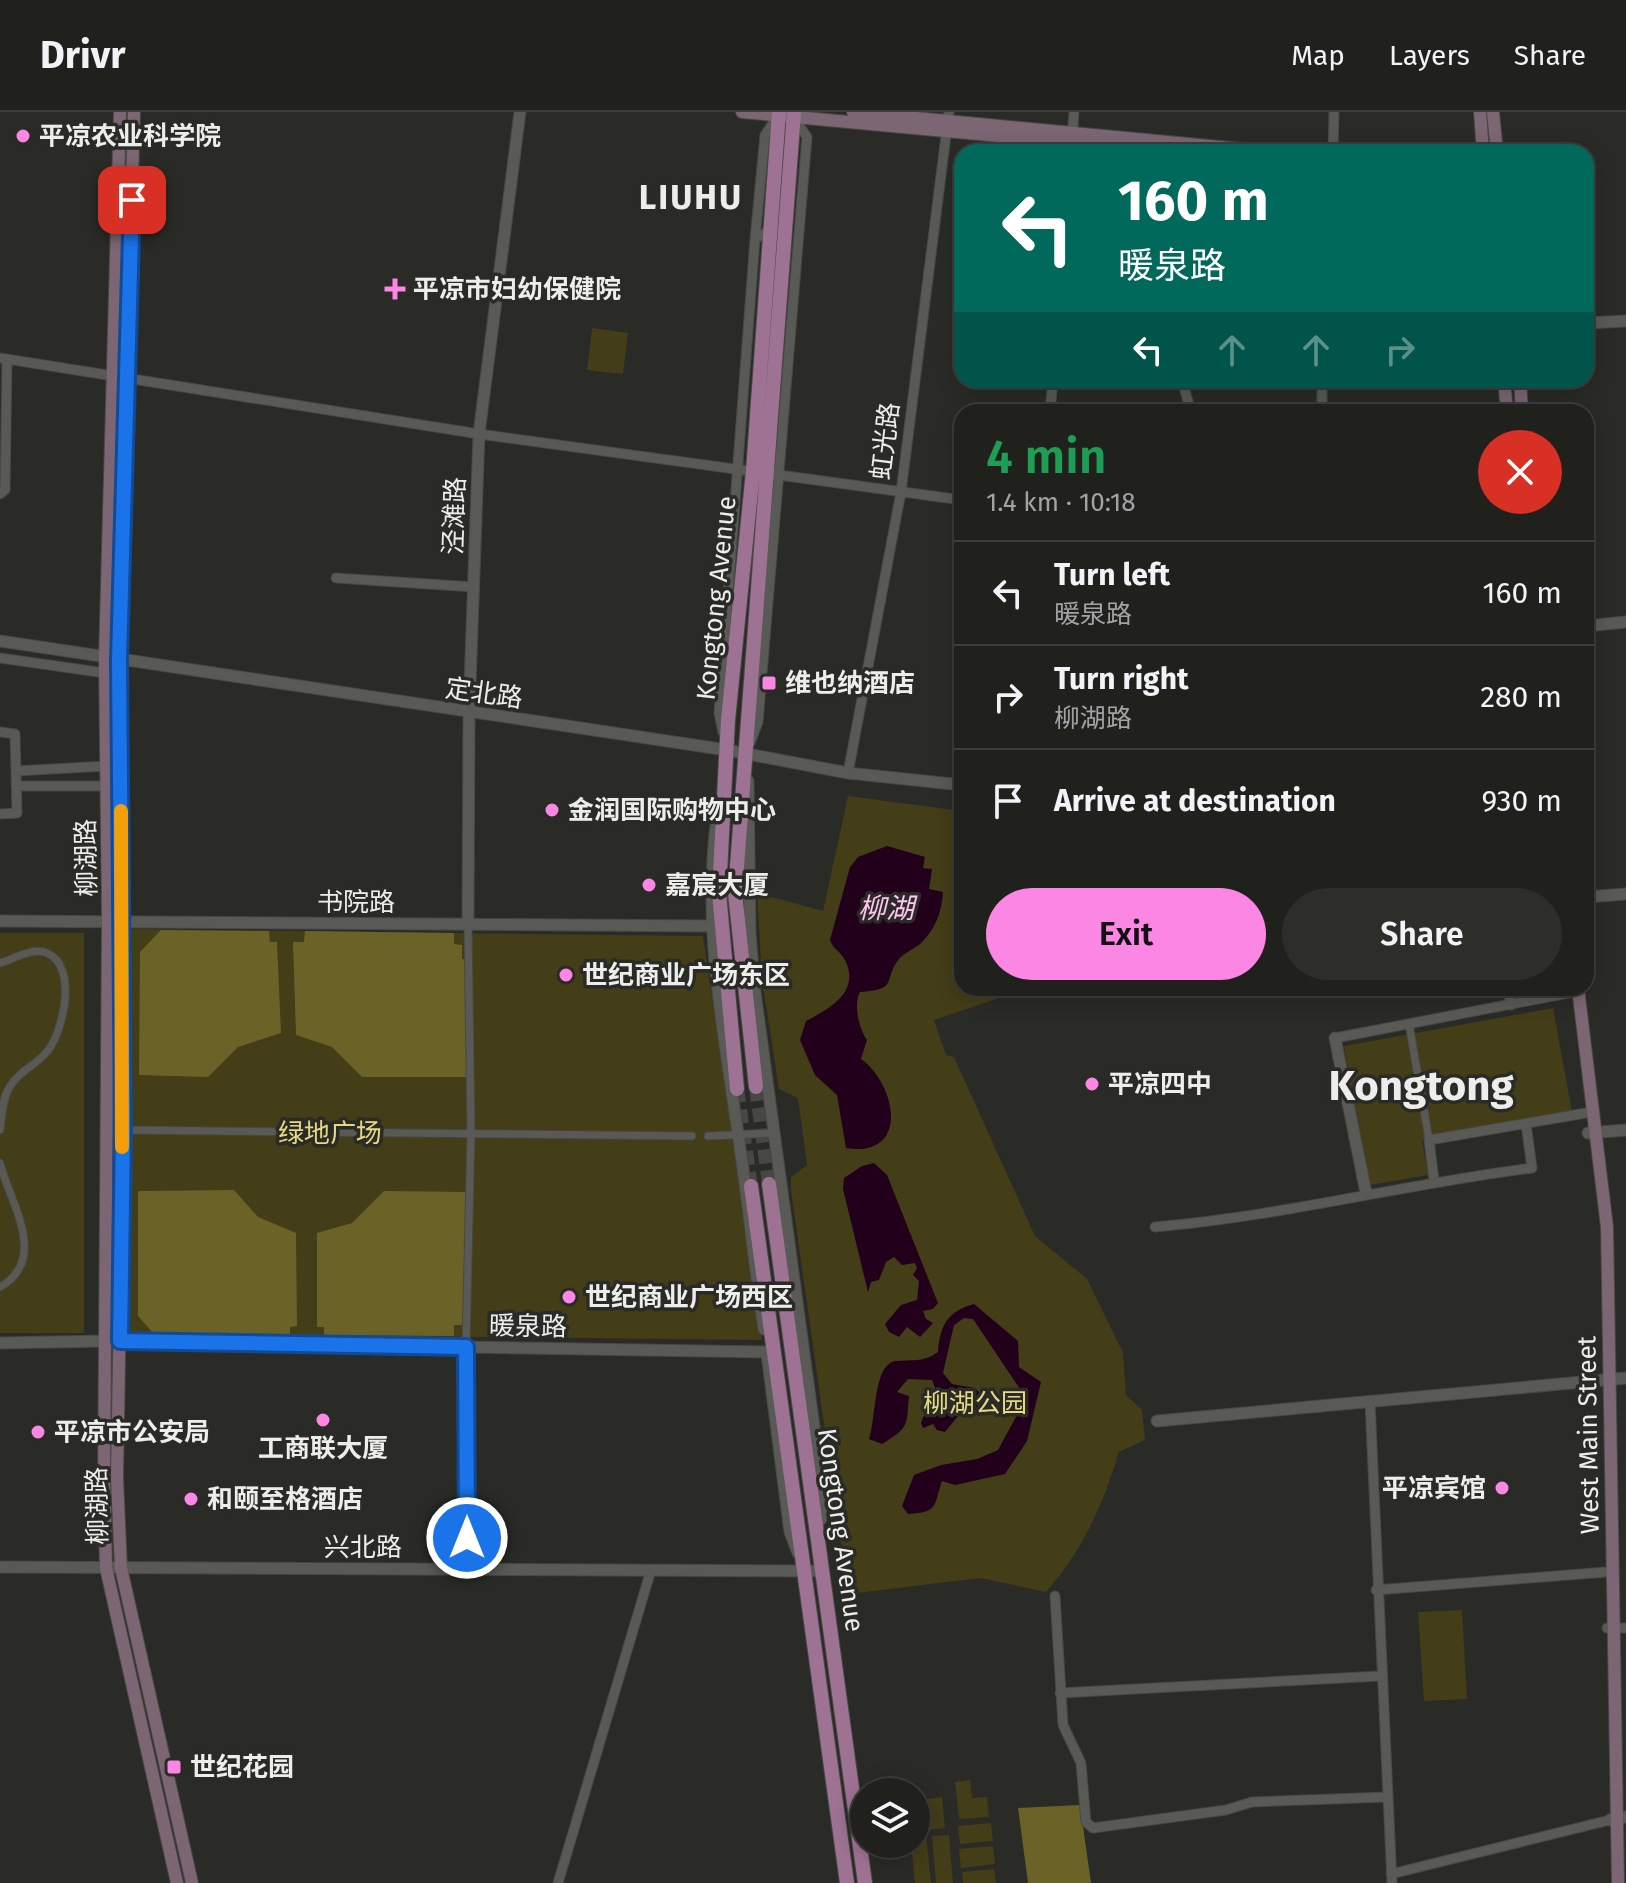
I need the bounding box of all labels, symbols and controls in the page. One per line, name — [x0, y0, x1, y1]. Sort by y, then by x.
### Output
text: Drivr — [40, 32, 125, 78]
text: Map — [1291, 39, 1345, 72]
text: Layers — [1389, 39, 1470, 72]
text: Share — [1514, 39, 1586, 72]
place label: 平凉农业科学院 — [39, 121, 221, 152]
marker: 平凉农业科学院 — [14, 127, 32, 145]
pin — [98, 166, 166, 234]
text: 160 m — [1118, 168, 1269, 235]
icon: left — [986, 176, 1090, 280]
district label: LIUHU — [639, 177, 743, 218]
icon: arrive — [110, 178, 154, 222]
text: 暖泉路 — [1118, 244, 1226, 288]
place label: 平凉市妇幼保健院 — [413, 274, 621, 305]
marker: 平凉市妇幼保健院 — [384, 278, 406, 300]
icon: left — [1126, 328, 1170, 372]
icon: ahead — [1210, 328, 1254, 372]
icon: ahead — [1294, 328, 1338, 372]
icon: right — [1378, 328, 1422, 372]
street label: 虹光路 — [865, 400, 906, 482]
text: 4 min — [986, 428, 1106, 486]
button: close — [1478, 430, 1562, 514]
street label: 泾滩路 — [438, 476, 471, 556]
text: 1.4 km · 10:18 — [986, 487, 1136, 518]
street label: Kongtong Avenue — [690, 494, 743, 702]
text: Turn left — [1054, 557, 1170, 593]
icon: left — [986, 571, 1030, 615]
text: 160 m — [1483, 575, 1562, 611]
text: 暖泉路 — [1054, 599, 1132, 630]
text: Turn right — [1054, 661, 1189, 697]
place label: 维也纳酒店 — [785, 668, 915, 699]
street label: 定北路 — [443, 673, 525, 714]
marker: 维也纳酒店 — [760, 674, 778, 692]
icon: right — [986, 675, 1030, 719]
text: 280 m — [1480, 679, 1562, 715]
text: 柳湖路 — [1054, 703, 1132, 734]
icon: arrive — [986, 779, 1030, 823]
text: Arrive at destination — [1054, 783, 1336, 819]
text: 930 m — [1481, 783, 1562, 819]
place label: 金润国际购物中心 — [568, 795, 776, 826]
marker: 金润国际购物中心 — [543, 801, 561, 819]
street label: 柳湖路 — [70, 819, 103, 897]
place label: 嘉宸大厦 — [665, 870, 769, 901]
marker: 嘉宸大厦 — [640, 876, 658, 894]
street label: 书院路 — [317, 887, 395, 918]
button: Exit — [986, 888, 1266, 980]
button: Share — [1282, 888, 1562, 980]
water label: 柳湖 — [858, 892, 918, 925]
place label: 世纪商业广场东区 — [582, 960, 790, 991]
marker: 世纪商业广场东区 — [557, 966, 575, 984]
district label: Kongtong — [1328, 1061, 1514, 1111]
place label: 平凉四中 — [1108, 1069, 1212, 1100]
marker: 平凉四中 — [1083, 1075, 1101, 1093]
park label: 绿地广场 — [278, 1118, 382, 1149]
place label: 世纪商业广场西区 — [585, 1282, 793, 1313]
marker: 世纪商业广场西区 — [560, 1288, 578, 1306]
street label: 暖泉路 — [489, 1310, 567, 1343]
street label: West Main Street — [1571, 1335, 1606, 1534]
park label: 柳湖公园 — [923, 1388, 1027, 1419]
marker: 工商联大厦 — [314, 1411, 332, 1429]
place label: 平凉市公安局 — [54, 1417, 210, 1448]
marker: 平凉市公安局 — [29, 1423, 47, 1441]
street label: Kongtong Avenue — [811, 1426, 870, 1634]
place label: 工商联大厦 — [258, 1433, 388, 1464]
street label: 柳湖路 — [81, 1467, 114, 1545]
place label: 平凉宾馆 — [1382, 1473, 1486, 1504]
marker: 平凉宾馆 — [1493, 1479, 1511, 1497]
place label: 和颐至格酒店 — [207, 1484, 363, 1515]
marker: 和颐至格酒店 — [182, 1490, 200, 1508]
position arrow — [425, 1496, 509, 1580]
street label: 兴北路 — [324, 1532, 402, 1563]
place label: 世纪花园 — [190, 1752, 294, 1783]
marker: 世纪花园 — [165, 1758, 183, 1776]
map controls — [850, 1778, 930, 1858]
button: layers — [850, 1778, 930, 1858]

